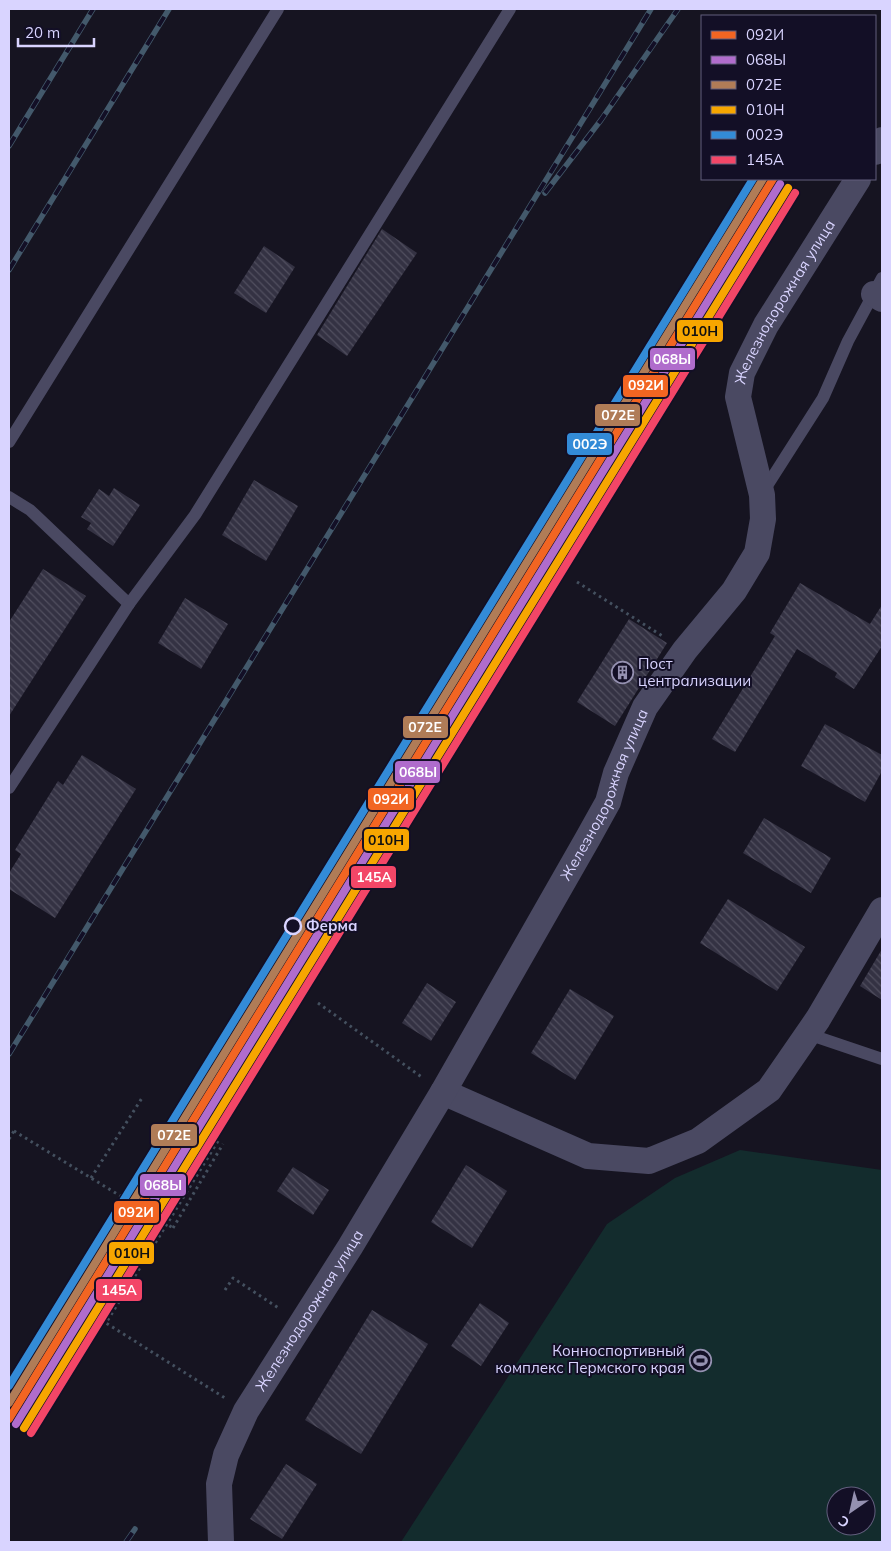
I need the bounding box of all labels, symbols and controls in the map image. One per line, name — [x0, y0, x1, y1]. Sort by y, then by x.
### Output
scale bar — [18, 15, 94, 47]
legend — [701, 15, 876, 180]
text: 20 m — [25, 23, 60, 42]
text: 092И — [746, 25, 784, 44]
text: 068Ы — [746, 50, 786, 69]
text: 072Е — [746, 75, 782, 94]
text: 010Н — [746, 100, 785, 119]
text: 002Э — [746, 125, 783, 144]
text: 145А — [746, 150, 784, 169]
street label: Железнодорожная улица — [730, 216, 839, 386]
line badge: 010Н — [676, 319, 724, 343]
text: 010Н — [682, 322, 718, 340]
line badge: 068Ы — [649, 347, 696, 371]
text: 068Ы — [653, 350, 691, 368]
line badge: 092И — [622, 374, 669, 398]
text: 092И — [628, 376, 664, 394]
line badge: 072Е — [594, 403, 641, 427]
text: 072Е — [601, 406, 635, 424]
line badge: 002Э — [566, 432, 613, 456]
text: 002Э — [573, 435, 607, 453]
place label: Пост централизации — [638, 654, 751, 690]
building icon: Пост централизации — [610, 661, 634, 685]
street label: Железнодорожная улица — [556, 706, 652, 884]
line badge: 072Е — [402, 715, 449, 739]
text: 072Е — [408, 718, 442, 736]
line badge: 068Ы — [394, 760, 441, 784]
text: 068Ы — [399, 763, 437, 781]
line badge: 092И — [367, 787, 415, 811]
text: 092И — [373, 790, 409, 808]
line badge: 010Н — [363, 828, 410, 852]
text: 010Н — [368, 831, 404, 849]
line badge: 145А — [350, 865, 397, 889]
text: 145А — [356, 868, 392, 886]
place label: Ферма — [306, 916, 358, 935]
marker: Ферма — [284, 917, 302, 935]
line badge: 072Е — [150, 1123, 198, 1147]
text: 072Е — [157, 1126, 191, 1144]
line badge: 068Ы — [139, 1173, 187, 1197]
text: 068Ы — [144, 1176, 182, 1194]
line badge: 092И — [113, 1200, 160, 1224]
text: 092И — [118, 1203, 154, 1221]
street label: Железнодорожная улица — [251, 1226, 367, 1395]
line badge: 010Н — [108, 1241, 155, 1265]
text: 010Н — [114, 1244, 150, 1262]
line badge: 145А — [95, 1278, 143, 1302]
text: 145А — [101, 1281, 137, 1299]
place label: Конноспортивный комплекс Пермского края — [495, 1341, 685, 1377]
sports icon: Конноспортивный комплекс Пермского края — [689, 1348, 713, 1372]
north arrow — [826, 1486, 876, 1536]
text: С — [835, 1512, 853, 1532]

